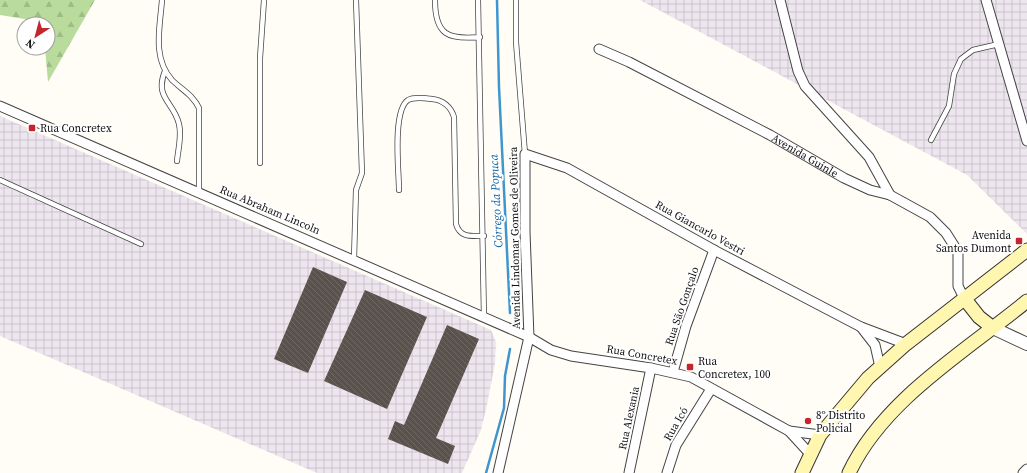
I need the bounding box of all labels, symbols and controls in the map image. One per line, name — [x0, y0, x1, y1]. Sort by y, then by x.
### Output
north arrow — [16, 16, 56, 56]
text: N — [23, 35, 38, 52]
place label: Rua Concretex — [40, 121, 112, 136]
marker: Rua Concretex — [27, 123, 37, 133]
street label: Avenida Guinle — [769, 130, 841, 181]
street label: Avenida Lindomar Gomes de Oliveira — [506, 146, 524, 329]
water label: Córrego da Popuca — [486, 153, 506, 248]
street label: Rua Abraham Lincoln — [217, 182, 323, 238]
street label: Rua Giancarlo Vestri — [653, 197, 747, 259]
place label: Avenida Santos Dumont — [936, 228, 1011, 256]
marker: Avenida Santos Dumont — [1014, 236, 1024, 246]
street label: Rua São Gonçalo — [662, 265, 702, 347]
street label: Rua Concretex — [605, 341, 679, 369]
place label: Rua Concretex, 100 — [698, 354, 771, 382]
marker: Rua Concretex, 100 — [685, 362, 695, 372]
street label: Rua Alexania — [615, 384, 643, 451]
street label: Rua Icó — [660, 404, 692, 444]
place label: 8º Distrito Policial — [816, 408, 865, 436]
marker: 8º Distrito Policial — [803, 416, 813, 426]

